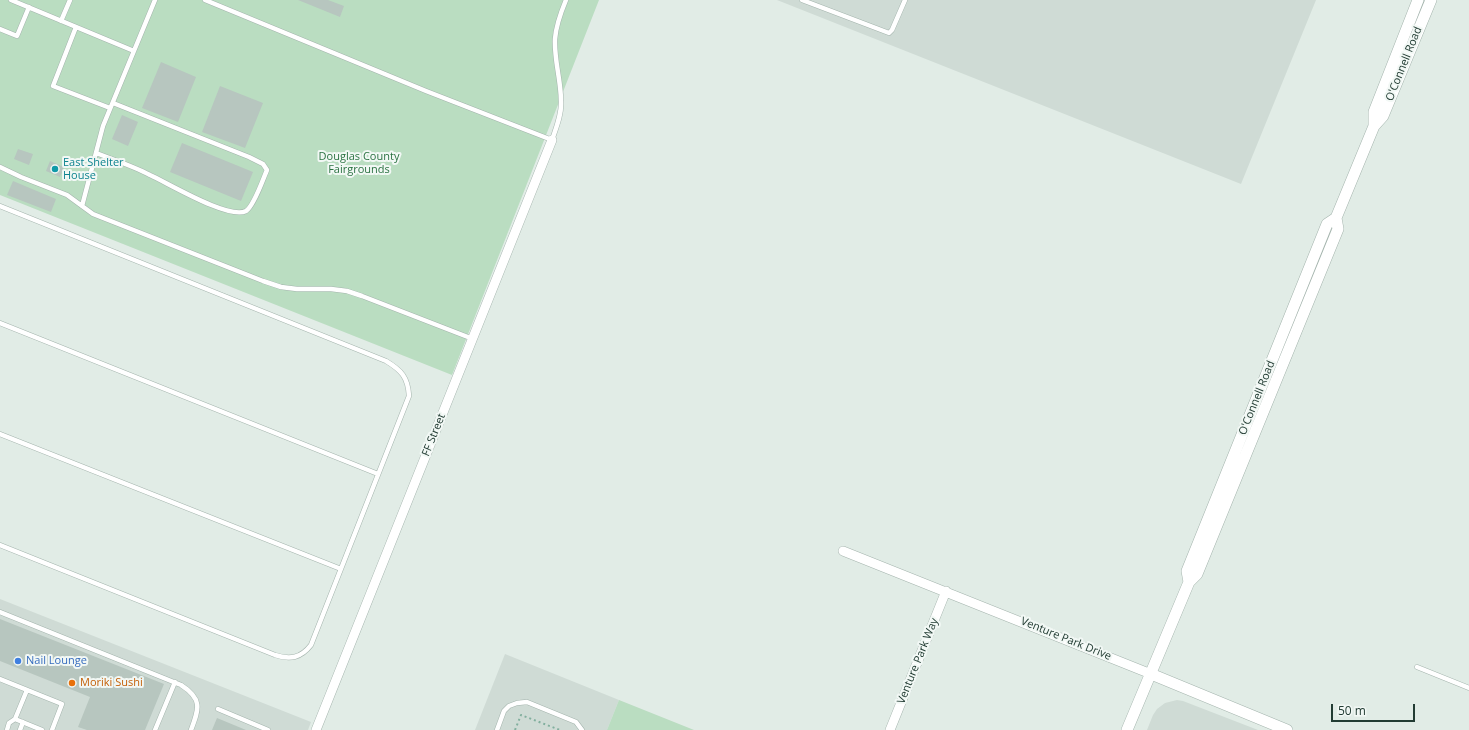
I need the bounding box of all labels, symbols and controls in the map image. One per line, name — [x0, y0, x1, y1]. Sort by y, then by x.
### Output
street label: O'Connell Road — [1383, 25, 1425, 103]
park label: Douglas County Fairgrounds — [319, 150, 399, 176]
place label: East Shelter House — [63, 156, 124, 182]
marker: East Shelter House — [50, 164, 60, 174]
street label: O'Connell Road — [1236, 359, 1278, 437]
street label: FF Street — [419, 412, 449, 458]
street label: Venture Park Drive — [1019, 615, 1113, 663]
street label: Venture Park Way — [895, 616, 941, 706]
place label: Nail Lounge — [26, 654, 87, 668]
marker: Nail Lounge — [13, 656, 23, 666]
place label: Moriki Sushi — [80, 676, 143, 690]
marker: Moriki Sushi — [67, 678, 77, 688]
scale bar — [1333, 696, 1417, 722]
text: 50 m — [1338, 702, 1366, 719]

